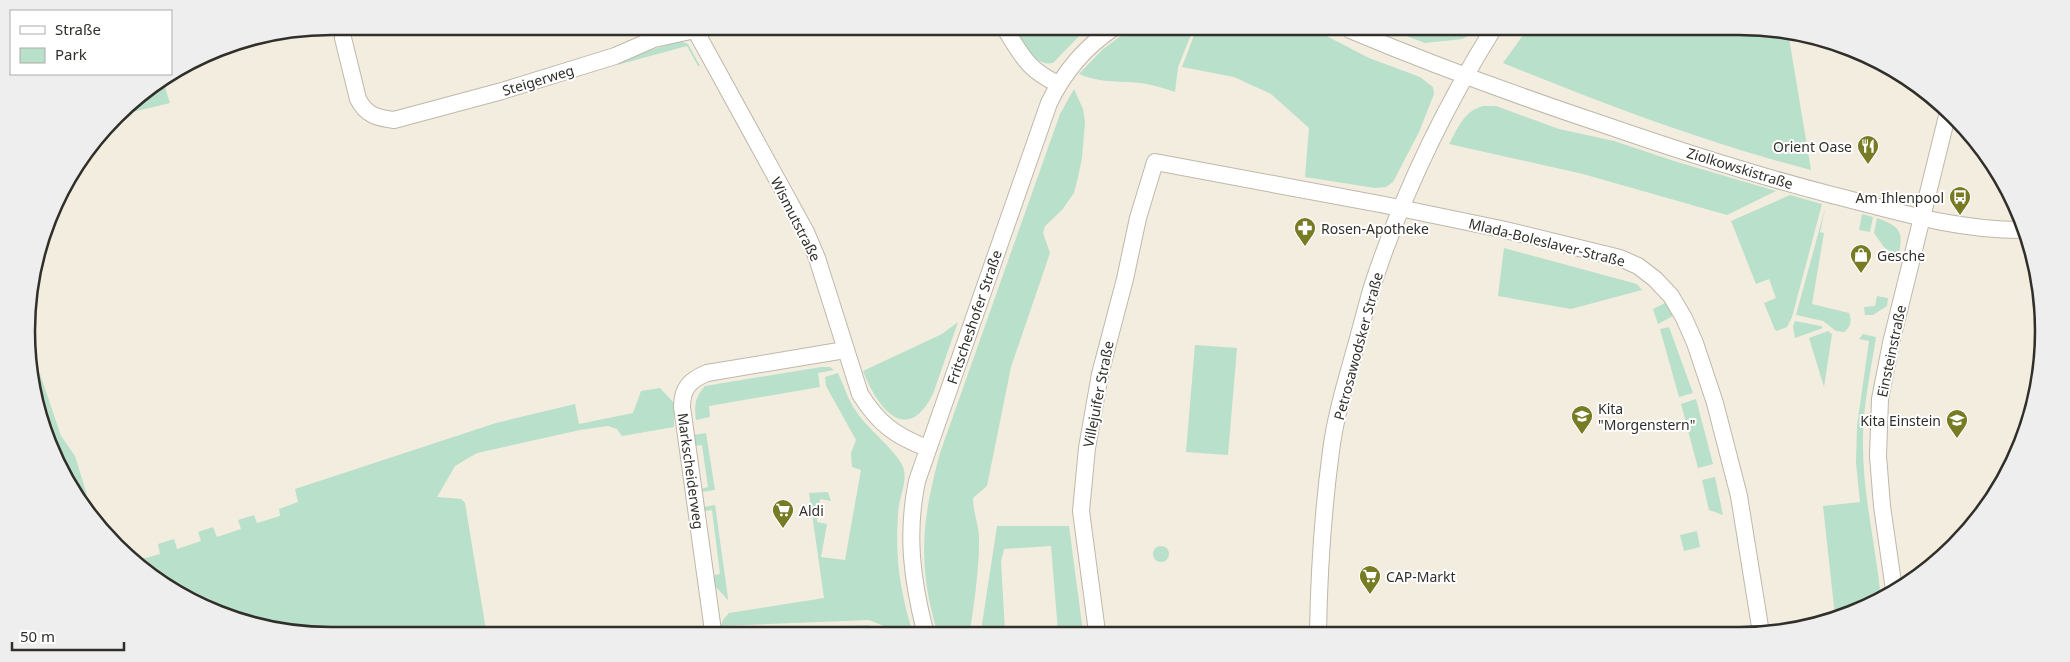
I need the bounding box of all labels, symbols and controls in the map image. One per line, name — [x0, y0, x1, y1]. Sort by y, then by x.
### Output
legend — [10, 10, 172, 75]
text: Straße — [55, 19, 101, 39]
text: Park — [55, 44, 87, 64]
street label: Steigerweg — [500, 60, 576, 100]
restaurant icon: Orient Oase — [1856, 134, 1880, 165]
place label: Orient Oase — [1773, 137, 1852, 156]
street label: Ziolkowskistraße — [1685, 143, 1795, 193]
street label: Wismutstraße — [767, 174, 825, 264]
bus stop icon: Am Ihlenpool — [1948, 185, 1972, 216]
place label: Am Ihlenpool — [1856, 188, 1944, 207]
street label: Mlada-Boleslaver-Straße — [1467, 213, 1627, 271]
pharmacy icon: Rosen-Apotheke — [1293, 216, 1317, 247]
place label: Rosen-Apotheke — [1321, 219, 1429, 238]
shop icon: Gesche — [1849, 243, 1873, 274]
place label: Gesche — [1877, 246, 1925, 265]
street label: Fritscheshofer Straße — [942, 247, 1006, 387]
street label: Petrosawodsker Straße — [1329, 270, 1387, 422]
street label: Einsteinstraße — [1872, 303, 1910, 399]
street label: Villejuifer Straße — [1078, 339, 1118, 449]
place label: Kita "Morgenstern" — [1598, 399, 1695, 434]
school or university icon: Kita "Morgenstern" — [1570, 404, 1594, 435]
school or university icon: Kita Einstein — [1945, 408, 1969, 439]
place label: Kita Einstein — [1860, 411, 1941, 430]
street label: Markscheiderweg — [673, 412, 709, 530]
supermarket icon: Aldi — [771, 498, 795, 529]
place label: Aldi — [799, 501, 824, 520]
supermarket icon: CAP-Markt — [1358, 564, 1382, 595]
place label: CAP-Markt — [1386, 567, 1456, 586]
scale bar — [12, 620, 125, 652]
text: 50 m — [20, 626, 55, 646]

